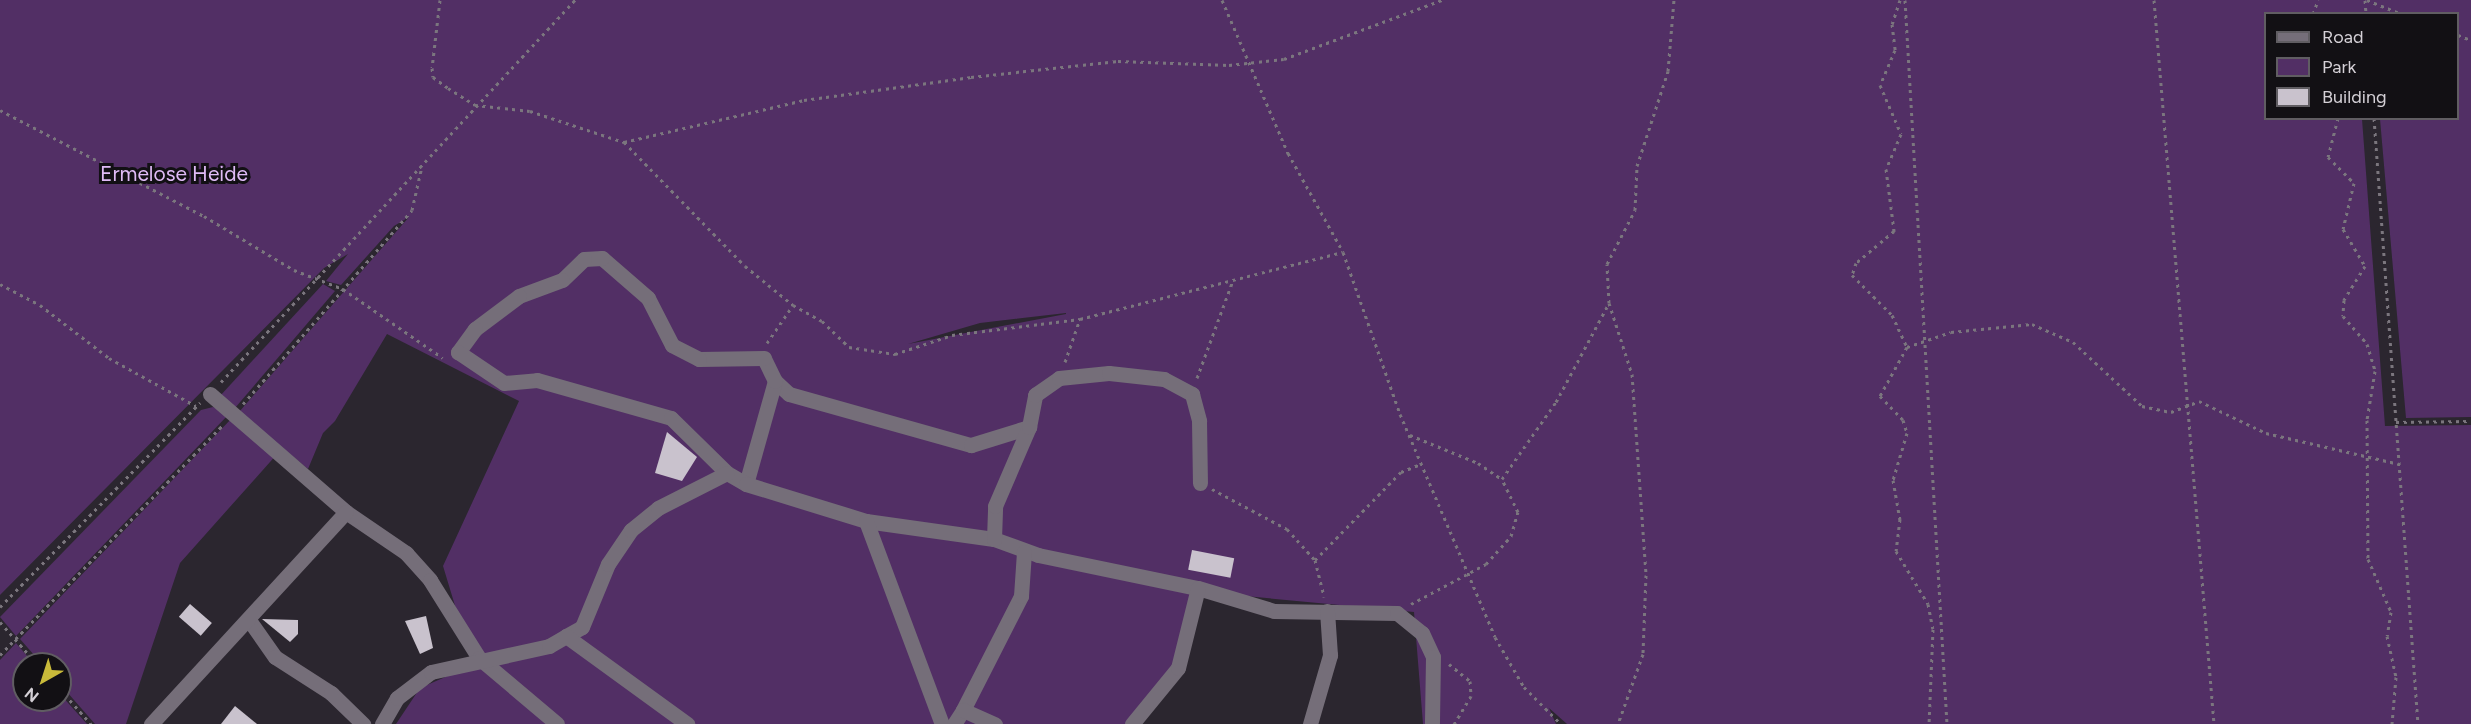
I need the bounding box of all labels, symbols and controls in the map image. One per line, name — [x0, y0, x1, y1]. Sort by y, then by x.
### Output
legend — [2264, 12, 2459, 120]
text: Road — [2322, 26, 2363, 48]
text: Park — [2322, 56, 2356, 78]
text: Building — [2322, 86, 2387, 108]
park label: Ermelose Heide — [100, 161, 248, 187]
north arrow — [12, 652, 72, 712]
text: N — [21, 684, 42, 706]

